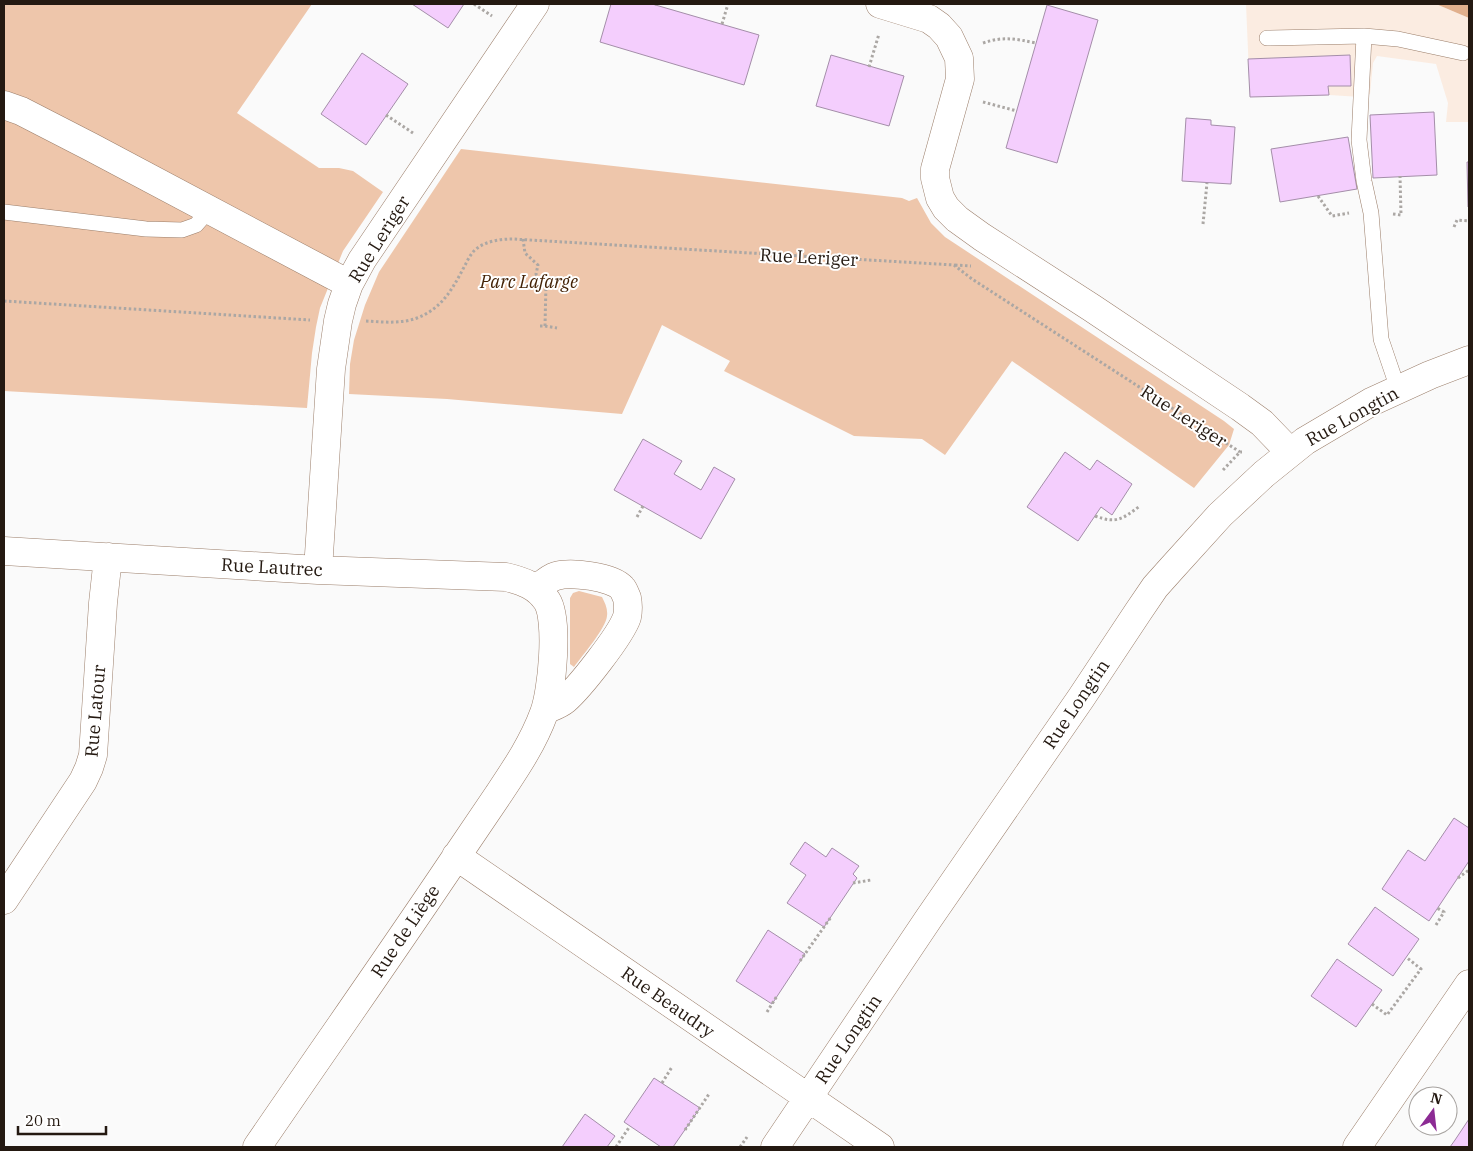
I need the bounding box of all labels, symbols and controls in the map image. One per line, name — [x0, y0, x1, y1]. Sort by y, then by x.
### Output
street label: Rue Leriger — [343, 191, 415, 287]
street label: Rue Leriger — [759, 243, 859, 271]
park label: Parc Lafarge — [479, 270, 578, 293]
street label: Rue Leriger — [1137, 380, 1231, 452]
street label: Rue Longtin — [1302, 381, 1402, 451]
street label: Rue Lautrec — [221, 553, 323, 581]
street label: Rue Longtin — [1038, 655, 1114, 753]
street label: Rue Latour — [79, 664, 111, 758]
street label: Rue de Liège — [366, 880, 444, 982]
street label: Rue Beaudry — [617, 961, 719, 1043]
street label: Rue Longtin — [810, 990, 886, 1088]
north arrow — [1408, 1086, 1458, 1136]
text: N — [1429, 1088, 1444, 1109]
scale bar — [18, 1104, 105, 1136]
text: 20 m — [25, 1111, 61, 1130]

